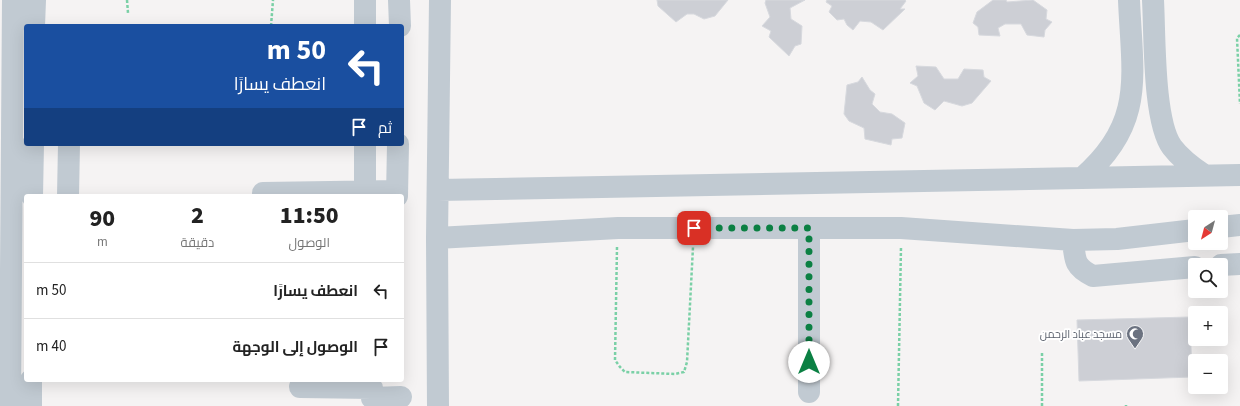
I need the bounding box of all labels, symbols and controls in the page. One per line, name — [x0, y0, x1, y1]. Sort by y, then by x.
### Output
text: 50 m — [267, 30, 326, 70]
icon: left — [340, 40, 392, 92]
text: انعطف يسارًا — [234, 72, 326, 97]
icon: arrive — [348, 116, 370, 138]
text: ثم — [378, 118, 392, 139]
text: 2 — [191, 198, 204, 233]
text: 11:50 — [280, 198, 339, 233]
text: 90 — [89, 201, 115, 236]
north arrow — [1188, 210, 1228, 250]
map controls — [1188, 210, 1228, 394]
pin — [677, 211, 711, 245]
icon: arrive — [683, 217, 705, 239]
text: m — [97, 233, 108, 251]
text: دقيقة — [181, 234, 214, 252]
text: الوصول — [288, 234, 330, 252]
button: search — [1188, 258, 1228, 298]
text: 50 m — [36, 280, 66, 301]
icon: left — [370, 280, 392, 302]
text: انعطف يسارًا — [273, 281, 358, 302]
button: + — [1188, 306, 1228, 346]
mosque icon: مسجد عباد الرحمن — [1125, 324, 1145, 349]
place label: مسجد عباد الرحمن — [1040, 327, 1122, 342]
text: 40 m — [36, 336, 66, 357]
icon: arrive — [370, 336, 392, 358]
text: الوصول إلى الوجهة — [232, 337, 358, 358]
position arrow — [788, 341, 830, 383]
button: − — [1188, 354, 1228, 394]

